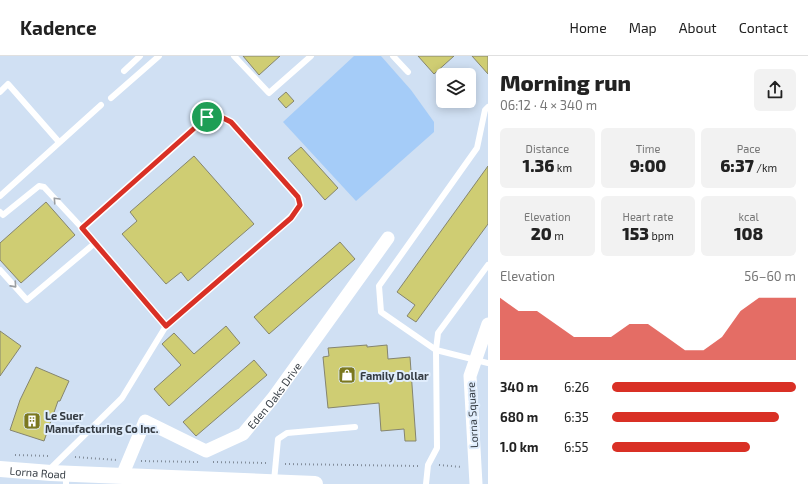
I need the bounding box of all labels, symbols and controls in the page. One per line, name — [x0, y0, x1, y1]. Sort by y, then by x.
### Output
text: Kadence — [20, 16, 97, 39]
text: Home — [570, 19, 607, 36]
text: Map — [629, 19, 657, 36]
text: About — [679, 19, 717, 36]
text: Contact — [739, 19, 788, 36]
map controls — [436, 68, 476, 108]
button: layers — [436, 68, 476, 108]
text: Morning run — [500, 69, 631, 95]
button: share — [754, 69, 796, 111]
text: 06:12 · 4 × 340 m — [500, 97, 597, 113]
pin — [190, 100, 224, 134]
icon: arrive — [196, 106, 218, 128]
text: Distance — [526, 142, 569, 155]
text: Time — [636, 142, 660, 155]
text: Pace — [737, 142, 761, 155]
text: 1.36 — [523, 155, 554, 175]
text: 9:00 — [630, 155, 666, 175]
text: 6:37 — [720, 155, 754, 175]
text: km — [554, 161, 572, 174]
text: /km — [754, 161, 777, 174]
one-way arrow — [53, 197, 60, 205]
text: Elevation — [524, 210, 571, 223]
text: Heart rate — [623, 210, 673, 223]
text: kcal — [739, 210, 759, 223]
text: 20 — [531, 223, 552, 243]
text: 153 — [622, 223, 649, 243]
text: 108 — [734, 223, 763, 243]
text: m — [552, 229, 564, 242]
text: bpm — [649, 229, 674, 242]
text: Elevation — [500, 268, 555, 284]
text: 56–60 m — [744, 268, 796, 284]
one-way arrow — [9, 280, 16, 288]
street label: Eden Oaks Drive — [244, 359, 303, 431]
shop icon: Family Dollar — [337, 365, 357, 385]
place label: Family Dollar — [360, 369, 429, 383]
text: 340 m — [500, 379, 538, 395]
text: 6:26 — [564, 379, 589, 395]
street label: Lorna Square — [464, 382, 480, 448]
place label: Le Suer Manufacturing Co Inc. — [45, 409, 159, 435]
text: 680 m — [500, 409, 538, 425]
text: 6:35 — [564, 409, 589, 425]
building icon: Le Suer Manufacturing Co Inc. — [22, 411, 42, 431]
text: 1.0 km — [500, 439, 539, 455]
text: 6:55 — [564, 439, 588, 455]
street label: Lorna Road — [9, 463, 66, 480]

